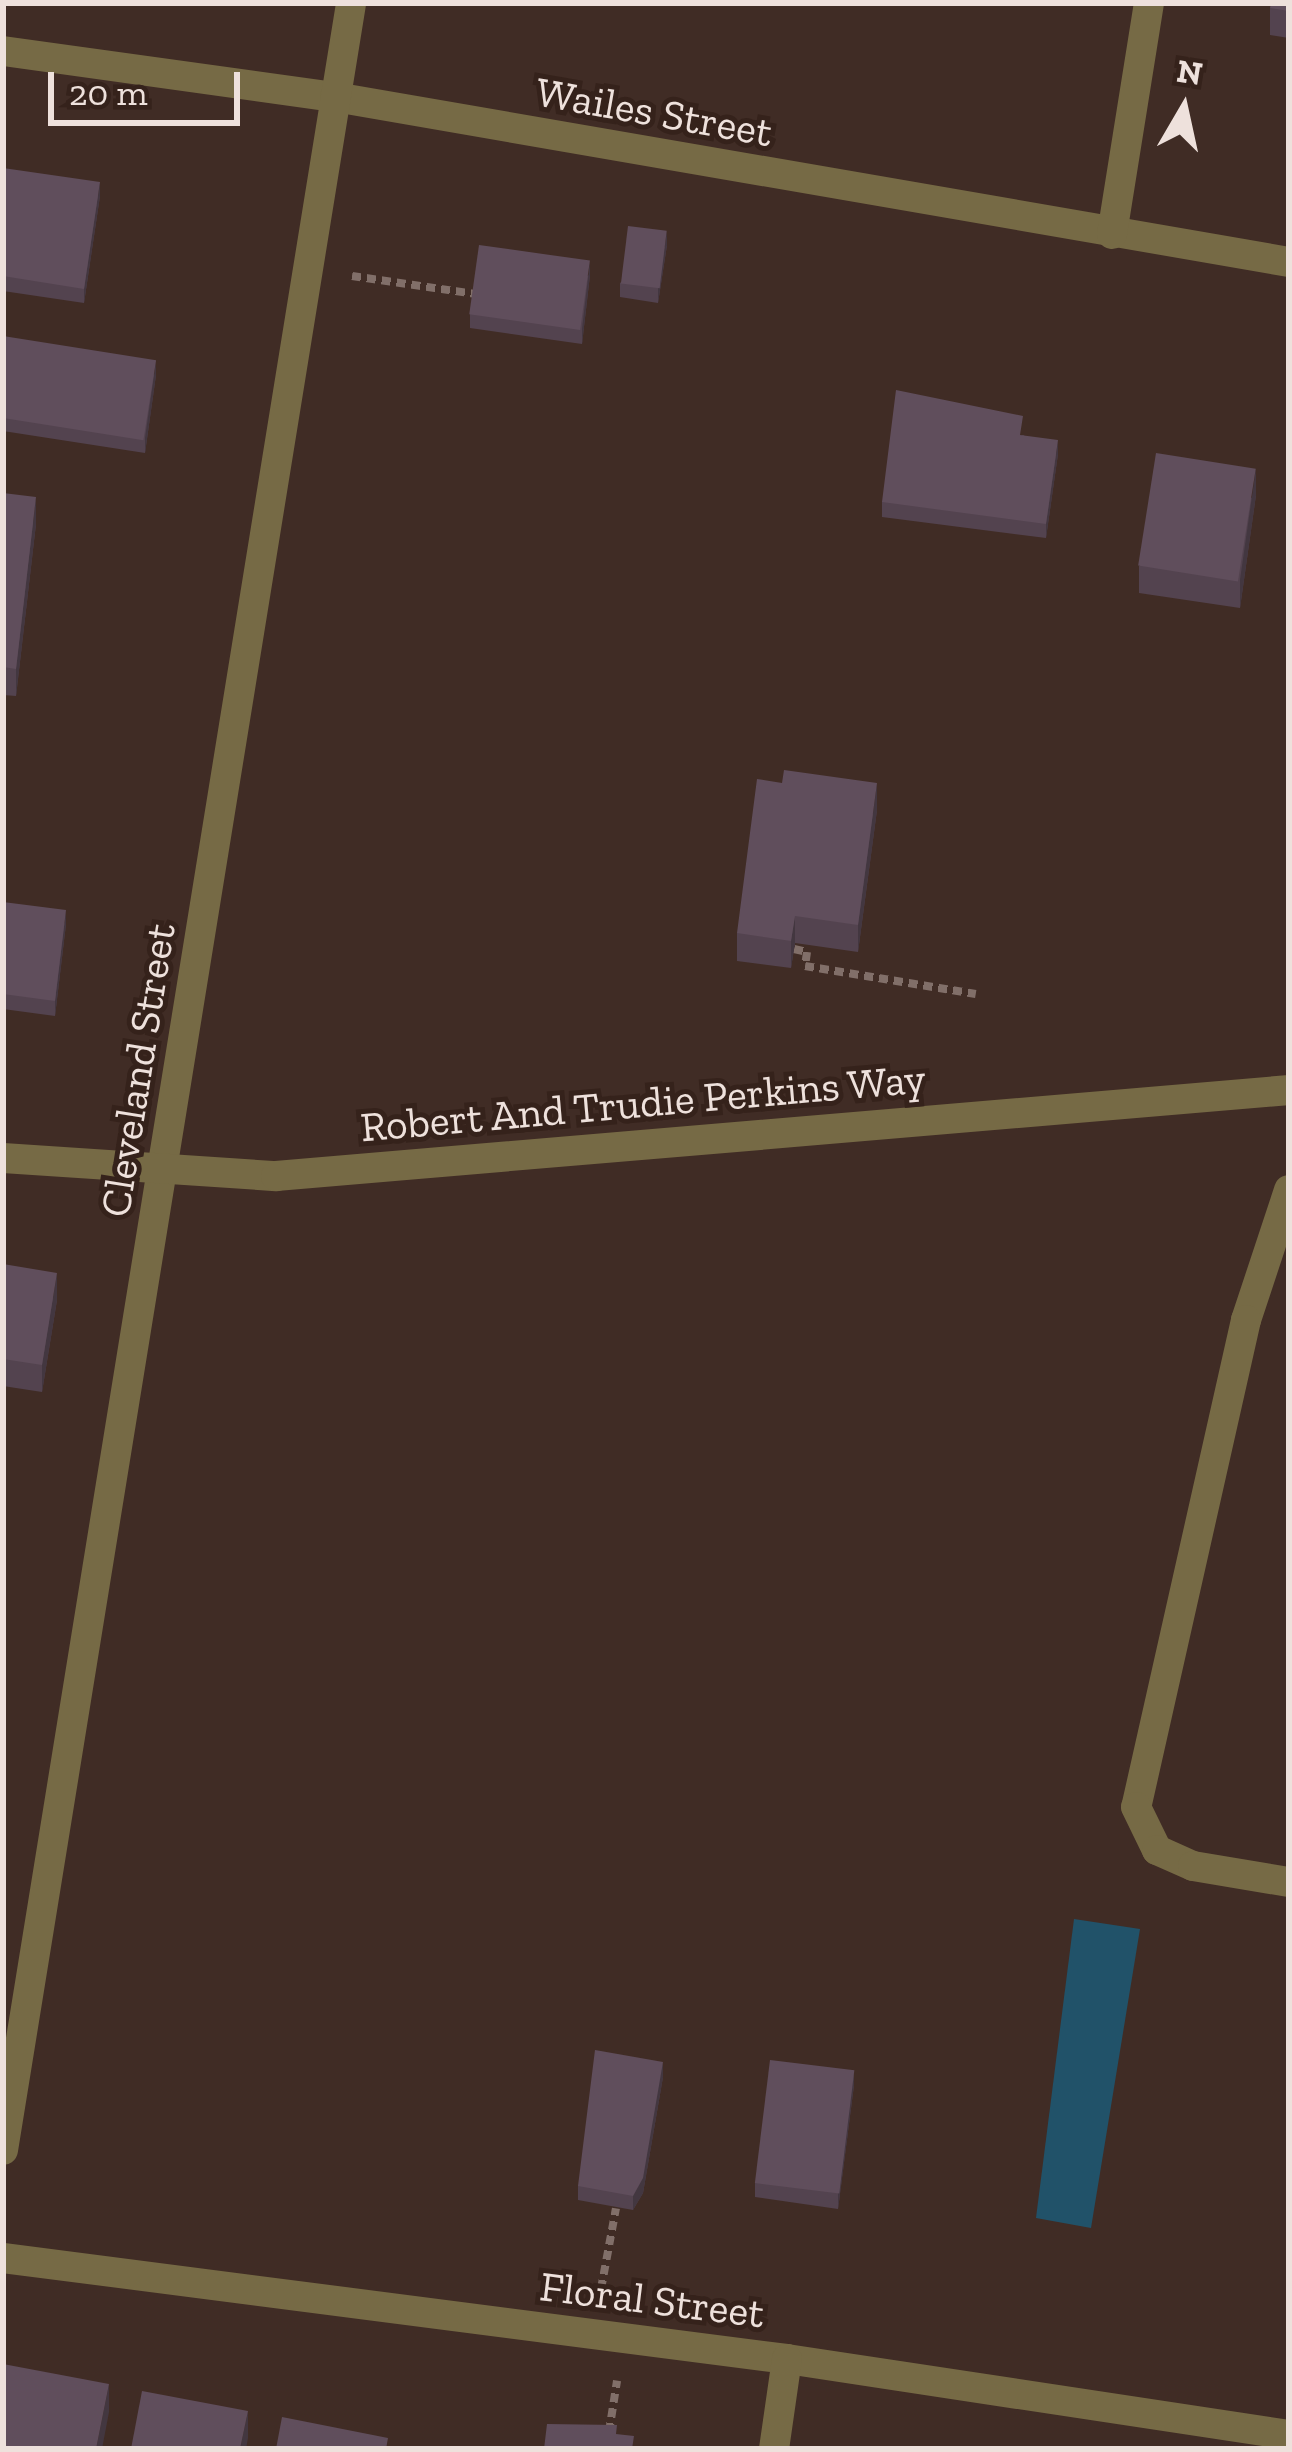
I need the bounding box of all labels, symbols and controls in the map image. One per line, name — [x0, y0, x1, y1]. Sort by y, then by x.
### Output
scale bar — [54, 48, 246, 122]
north arrow — [1124, 48, 1244, 168]
text: N — [1174, 51, 1205, 93]
street label: Wailes Street — [532, 66, 776, 158]
text: 20 m — [69, 71, 148, 114]
street label: Cleveland Street — [90, 920, 186, 1220]
street label: Robert And Trudie Perkins Way — [357, 1053, 929, 1153]
street label: Floral Street — [537, 2261, 767, 2339]

